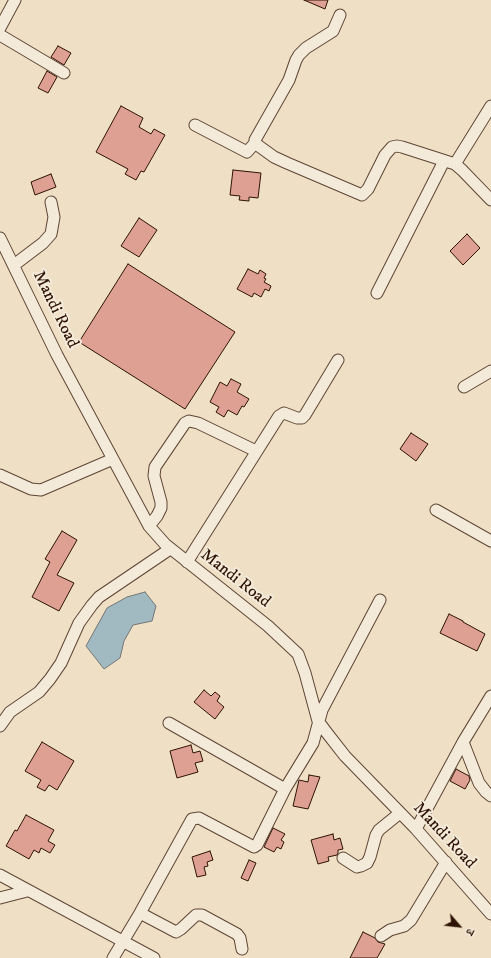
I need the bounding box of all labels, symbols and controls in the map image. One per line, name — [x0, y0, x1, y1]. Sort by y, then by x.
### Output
street label: Mandi Road — [28, 268, 82, 352]
street label: Mandi Road — [196, 545, 274, 613]
street label: Mandi Road — [408, 799, 480, 873]
north arrow — [439, 906, 479, 946]
text: उ — [462, 926, 477, 937]

